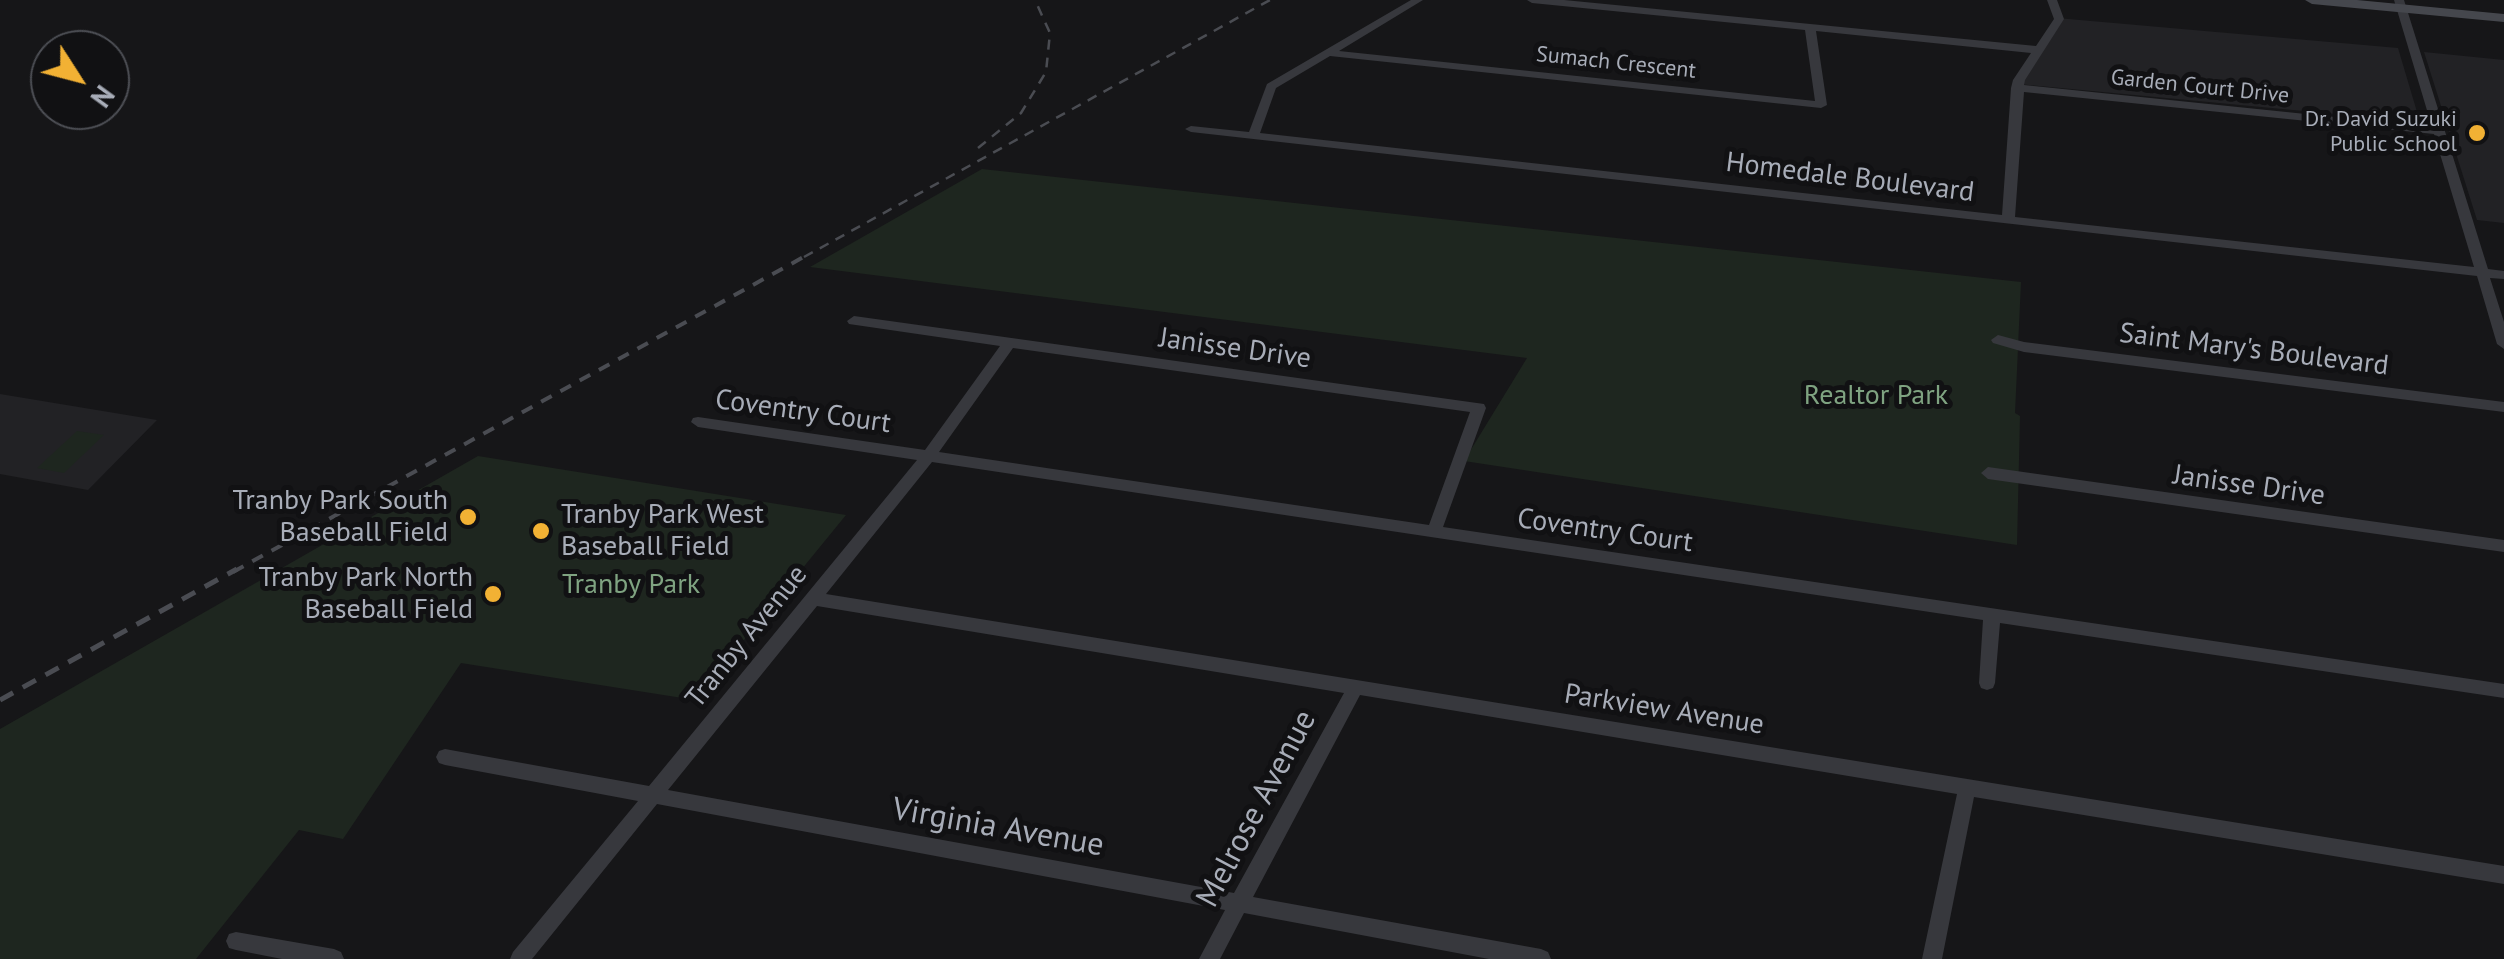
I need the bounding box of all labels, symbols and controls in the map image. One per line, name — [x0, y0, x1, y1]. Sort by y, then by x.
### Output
north arrow — [30, 30, 130, 130]
street label: Sumach Crescent — [1535, 41, 1697, 85]
street label: Garden Court Drive — [2110, 65, 2290, 109]
text: N — [83, 78, 123, 115]
place label: Dr. David Suzuki Public School — [2305, 107, 2457, 158]
marker: Dr. David Suzuki Public School — [2466, 122, 2488, 144]
street label: Homedale Boulevard — [1724, 146, 1976, 210]
street label: Saint Mary's Boulevard — [2117, 317, 2391, 383]
street label: Janisse Drive — [1157, 322, 1313, 376]
park label: Realtor Park — [1804, 379, 1948, 413]
street label: Coventry Court — [713, 383, 893, 441]
street label: Janisse Drive — [2171, 459, 2327, 513]
place label: Tranby Park South Baseball Field — [233, 484, 448, 550]
place label: Tranby Park West Baseball Field — [561, 498, 764, 564]
street label: Coventry Court — [1515, 502, 1695, 560]
marker: Tranby Park South Baseball Field — [457, 506, 479, 528]
marker: Tranby Park West Baseball Field — [530, 520, 552, 542]
street label: Tranby Avenue — [679, 559, 815, 715]
place label: Tranby Park North Baseball Field — [258, 561, 473, 627]
park label: Tranby Park — [562, 568, 700, 602]
marker: Tranby Park North Baseball Field — [482, 583, 504, 605]
street label: Parkview Avenue — [1562, 678, 1766, 742]
street label: Melrose Avenue — [1189, 704, 1325, 914]
street label: Virginia Avenue — [889, 791, 1107, 865]

